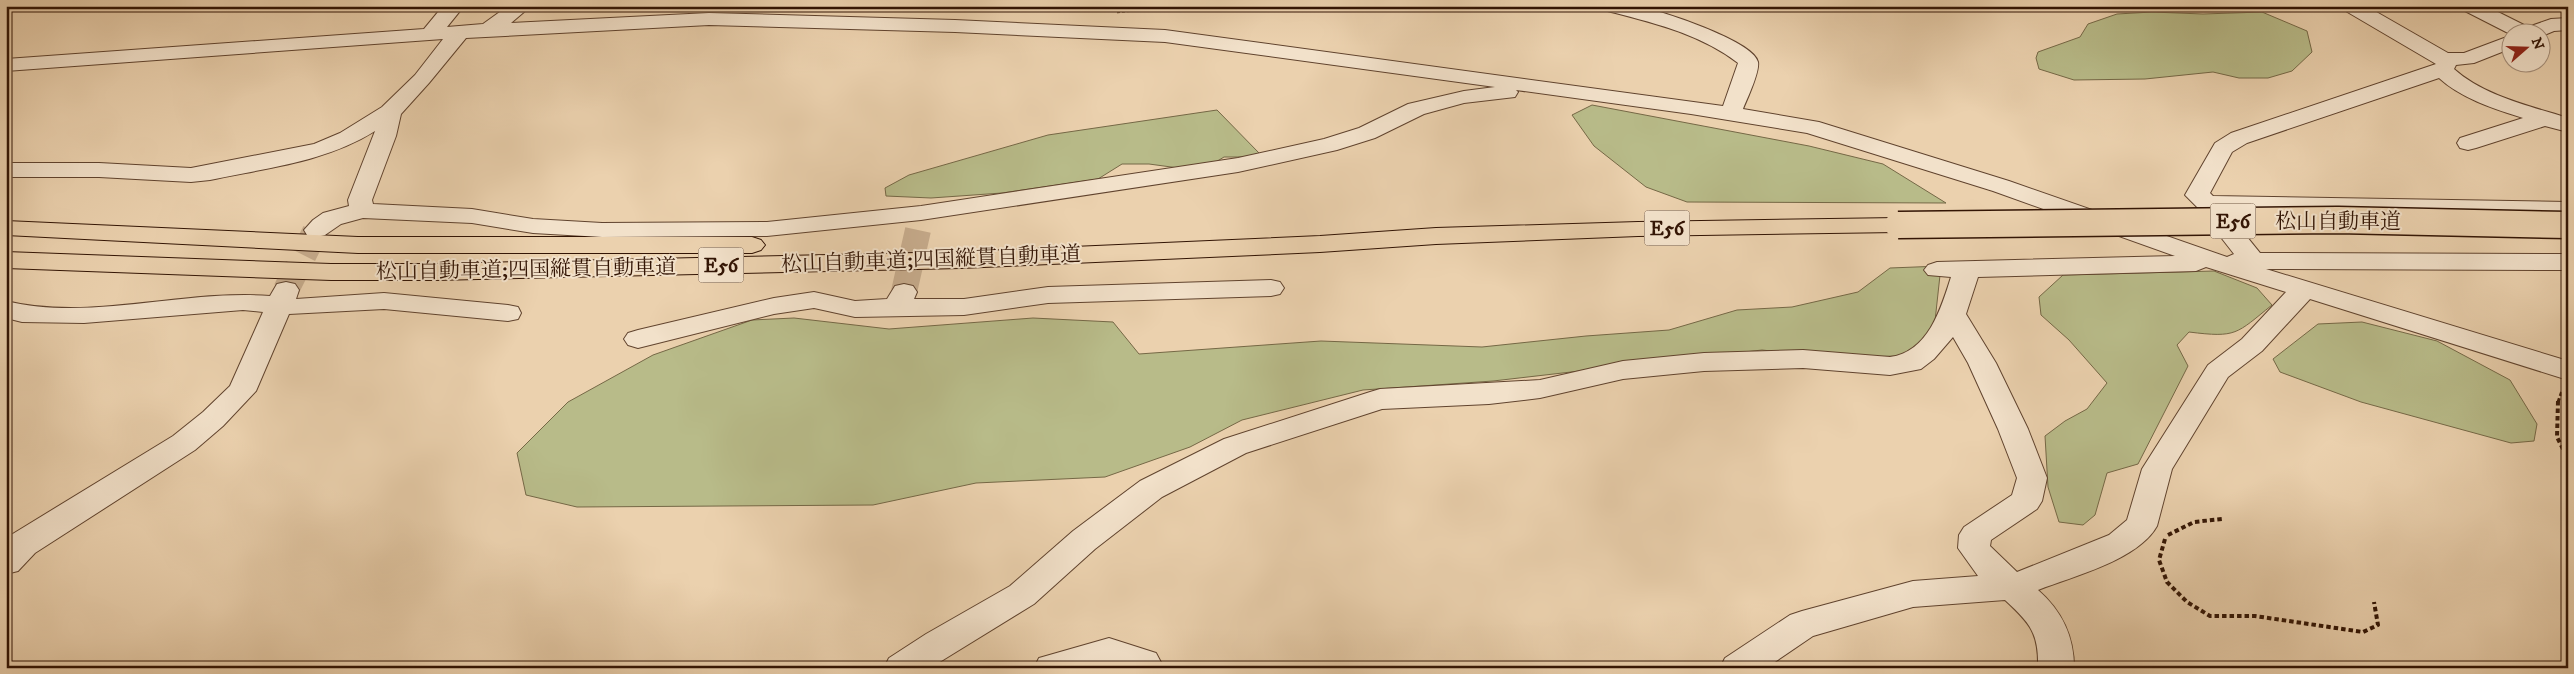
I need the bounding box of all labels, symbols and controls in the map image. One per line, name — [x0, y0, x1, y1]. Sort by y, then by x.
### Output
north arrow — [2502, 22, 2552, 72]
text: N — [2527, 35, 2548, 53]
road number: E56 — [2210, 204, 2256, 238]
street label: 松山自動車道 — [2275, 209, 2401, 235]
road number: E56 — [1644, 210, 1690, 246]
street label: 松山自動車道;四国縦貫自動車道 — [781, 242, 1081, 278]
road number: E56 — [698, 248, 744, 282]
street label: 松山自動車道;四国縦貫自動車道 — [376, 254, 676, 286]

